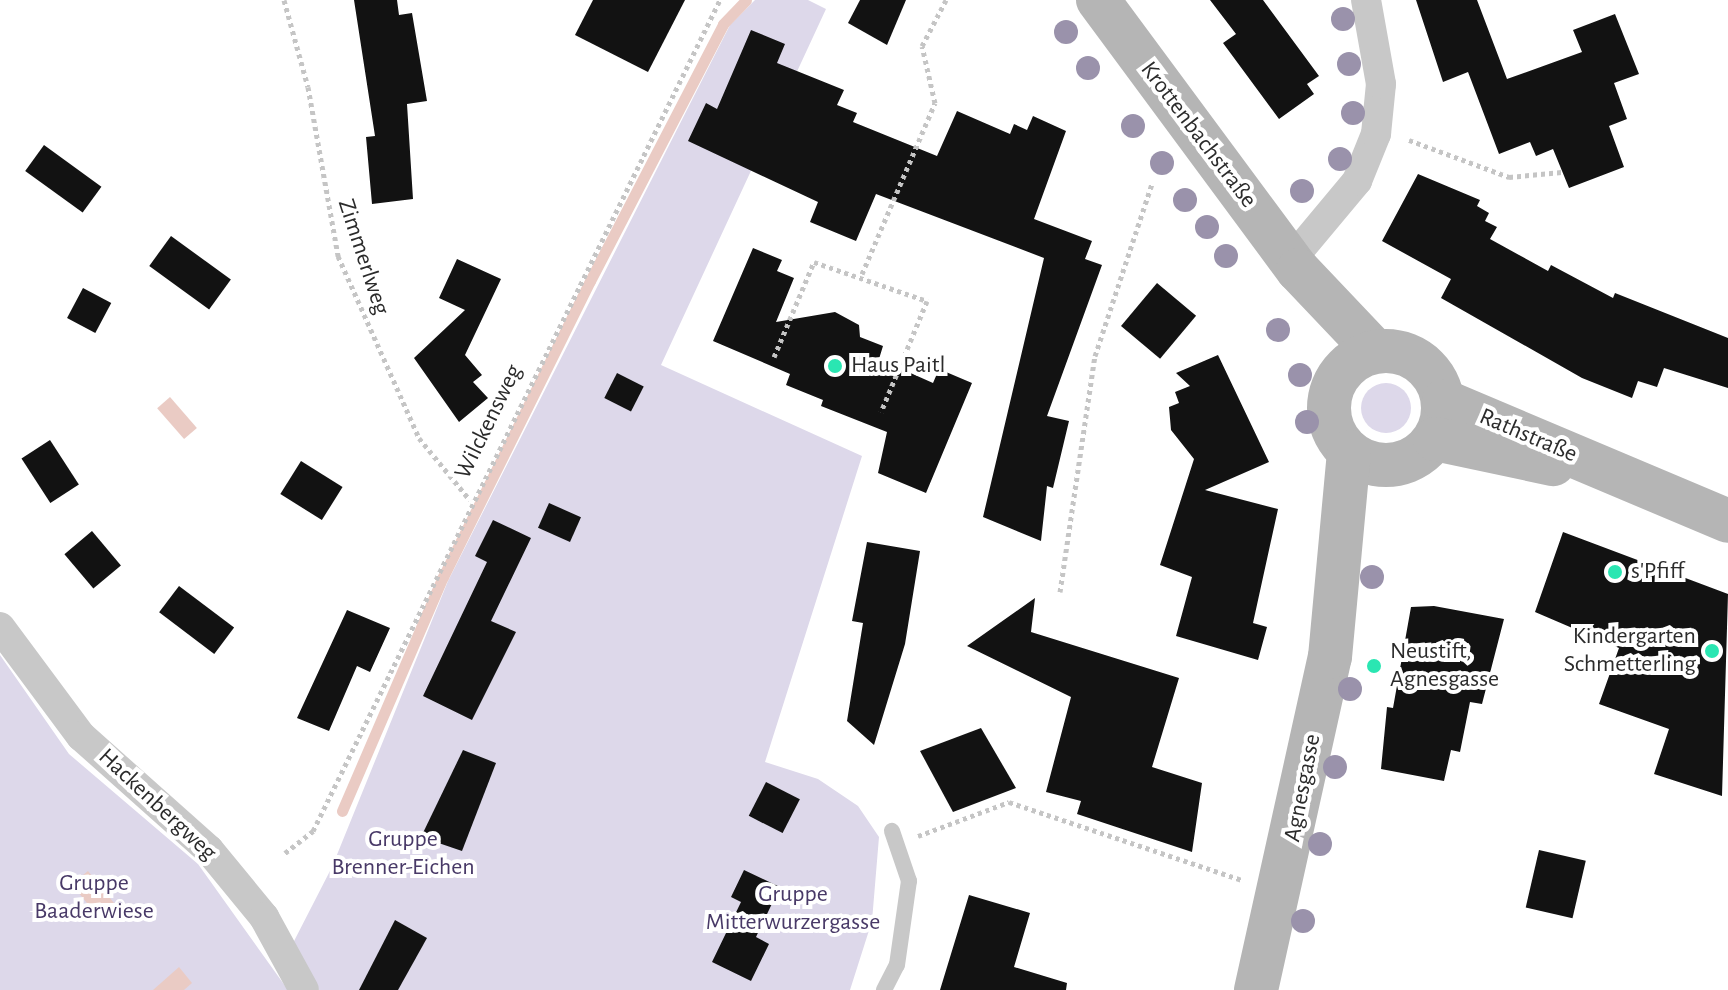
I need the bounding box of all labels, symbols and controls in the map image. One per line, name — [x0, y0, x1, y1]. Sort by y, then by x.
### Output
street label: Krottenbachstraße — [1134, 56, 1262, 214]
street label: Zimmerlweg — [331, 196, 395, 318]
place label: Haus Paitl — [851, 352, 945, 380]
marker: Haus Paitl — [826, 357, 844, 375]
street label: Wilckensweg — [449, 360, 529, 484]
street label: Rathstraße — [1475, 403, 1581, 469]
place label: s'Pfiff — [1631, 558, 1684, 586]
marker: s'Pfiff — [1606, 563, 1624, 581]
place label: Kindergarten Schmetterling — [1564, 623, 1696, 679]
place label: Neustift, Agnesgasse — [1390, 638, 1499, 694]
marker: Kindergarten Schmetterling — [1703, 642, 1721, 660]
marker: Neustift, Agnesgasse — [1365, 657, 1383, 675]
street label: Agnesgasse — [1278, 732, 1328, 844]
street label: Hackenbergweg — [92, 743, 222, 867]
park label: Gruppe Brenner-Eichen — [331, 826, 475, 882]
park label: Gruppe Baaderwiese — [34, 870, 154, 926]
park label: Gruppe Mitterwurzergasse — [706, 881, 880, 937]

